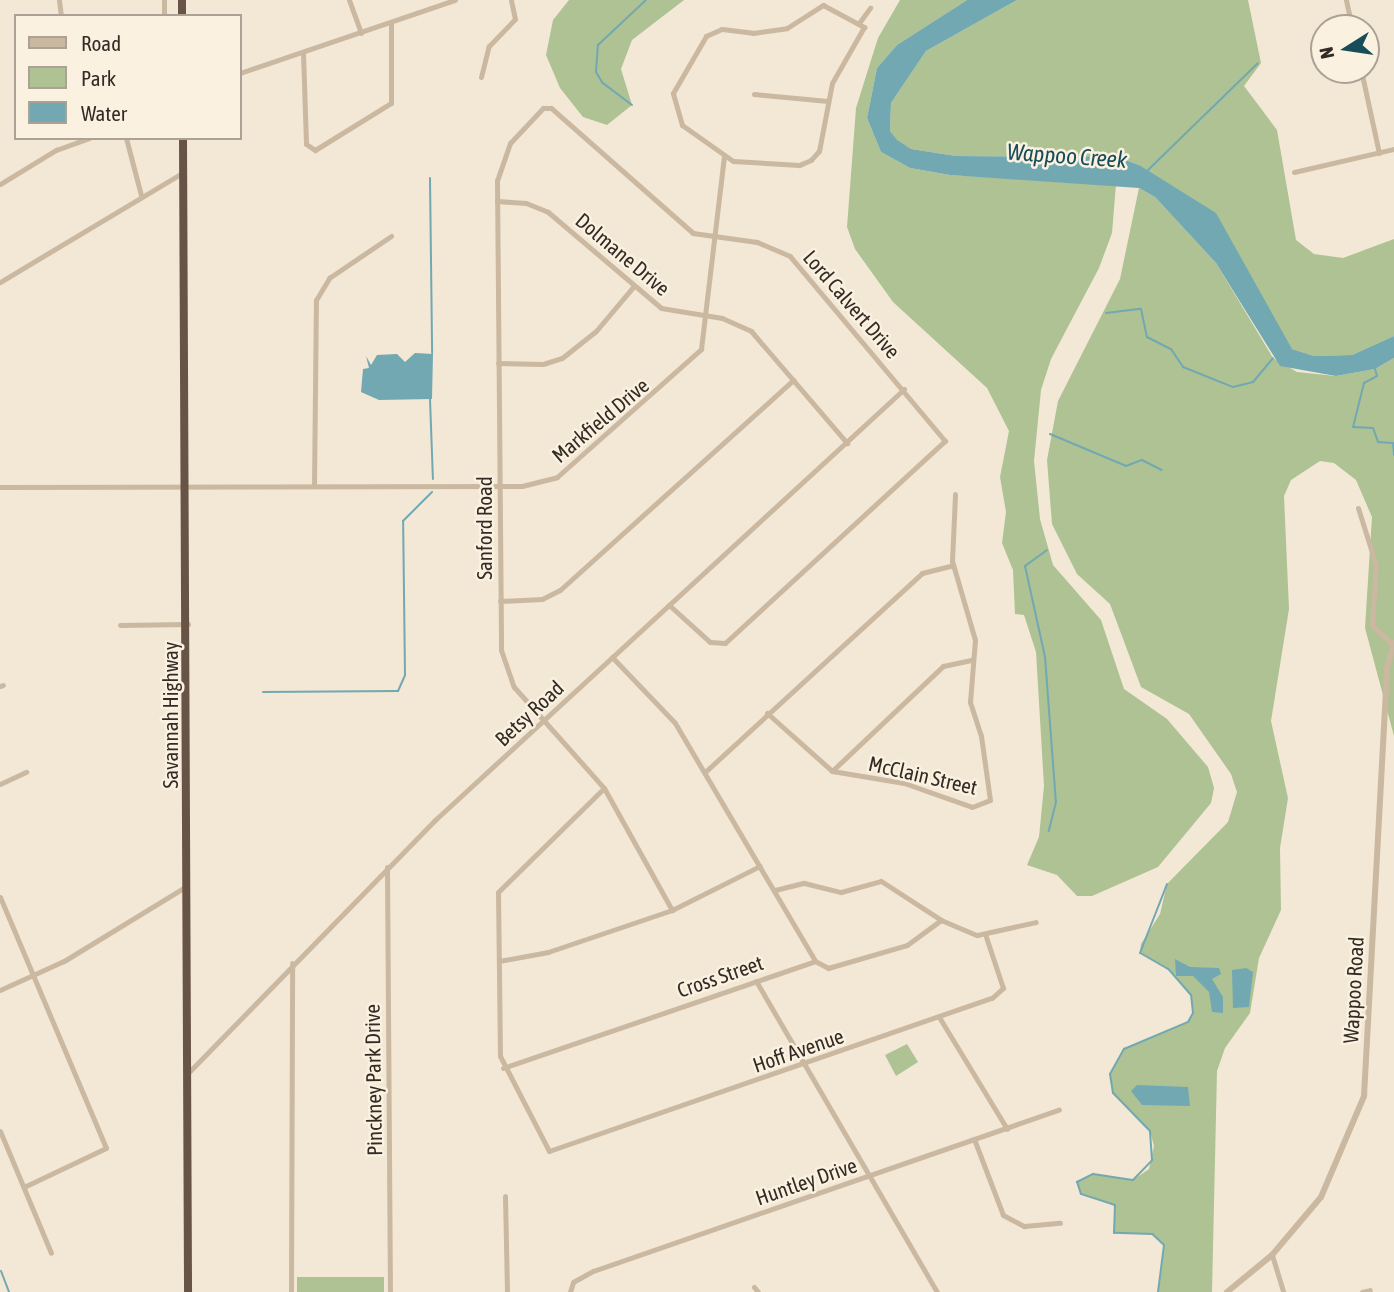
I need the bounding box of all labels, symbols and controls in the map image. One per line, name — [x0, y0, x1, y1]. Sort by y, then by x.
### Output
legend — [14, 14, 242, 140]
north arrow — [1310, 14, 1380, 84]
text: Road — [81, 31, 121, 55]
text: N — [1314, 45, 1338, 61]
text: Park — [81, 66, 116, 90]
text: Water — [81, 101, 127, 125]
water label: Wappoo Creek — [1006, 138, 1128, 174]
street label: Dolmane Drive — [571, 207, 675, 301]
street label: Lord Calvert Drive — [798, 245, 906, 363]
street label: Markfield Drive — [547, 372, 653, 468]
street label: Sanford Road — [471, 476, 497, 580]
street label: Savannah Highway — [157, 642, 183, 788]
street label: Betsy Road — [489, 675, 569, 751]
street label: McClain Street — [866, 750, 980, 800]
street label: Wappoo Road — [1338, 936, 1368, 1044]
street label: Cross Street — [674, 950, 766, 1002]
street label: Pinckney Park Drive — [359, 1004, 387, 1156]
street label: Hoff Avenue — [749, 1023, 847, 1077]
street label: Huntley Drive — [752, 1152, 860, 1210]

